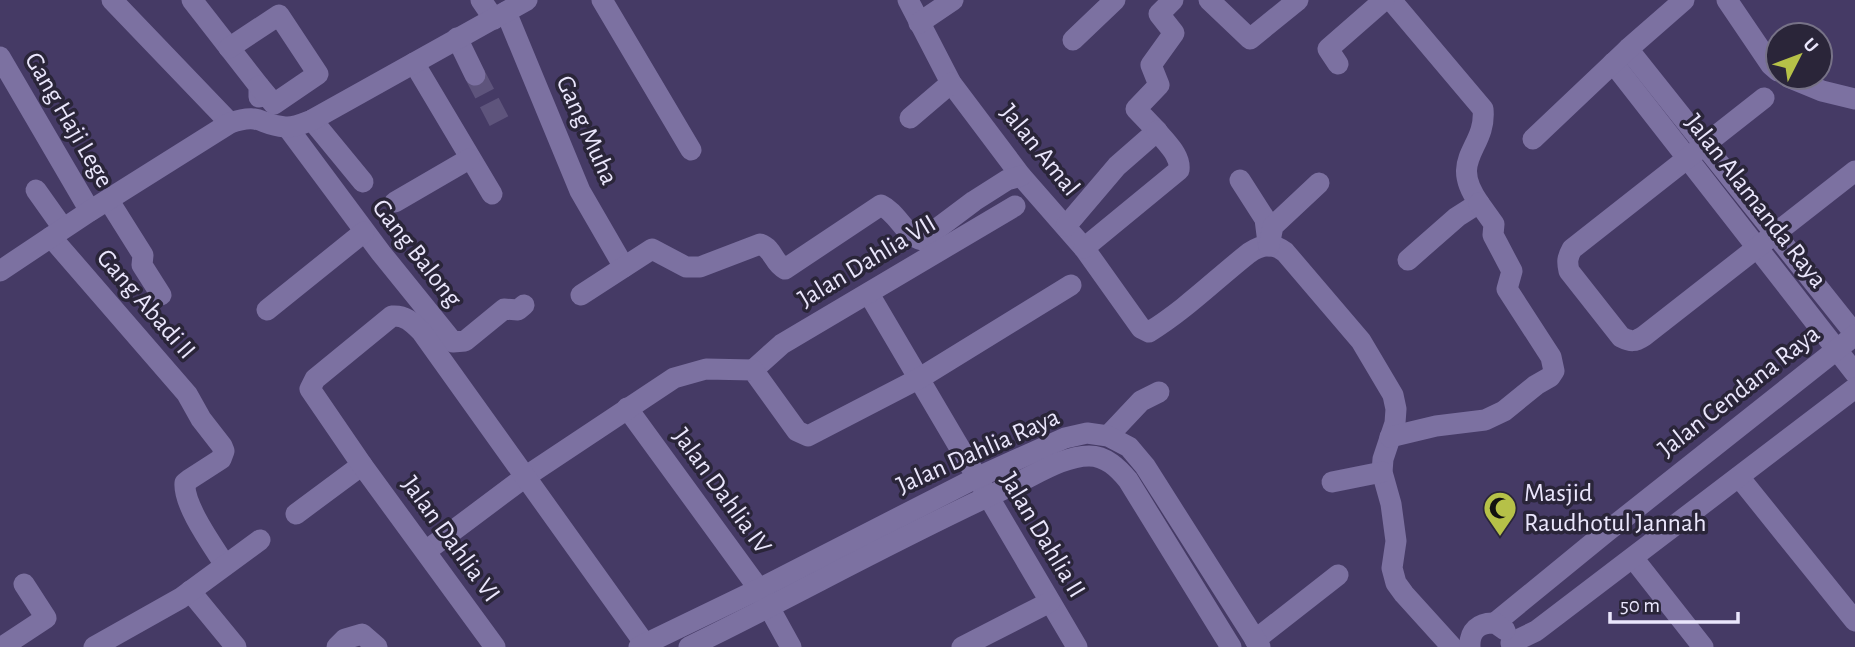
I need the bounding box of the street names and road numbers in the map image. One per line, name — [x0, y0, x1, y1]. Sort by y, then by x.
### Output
street label: Gang Haji Lege — [20, 48, 118, 192]
street label: Gang Muha — [551, 72, 623, 188]
street label: Jalan Amal — [995, 99, 1085, 201]
street label: Jalan Alamanda Raya — [1680, 109, 1832, 293]
street label: Gang Balong — [367, 194, 467, 312]
street label: Jalan Dahlia VII — [794, 210, 940, 312]
street label: Gang Abadi II — [92, 244, 200, 364]
street label: Jalan Cendana Raya — [1653, 320, 1825, 462]
street label: Jalan Dahlia Raya — [893, 404, 1063, 498]
street label: Jalan Dahlia IV — [668, 424, 776, 559]
street label: Jalan Dahlia II — [996, 468, 1090, 602]
street label: Jalan Dahlia VI — [397, 471, 505, 607]

